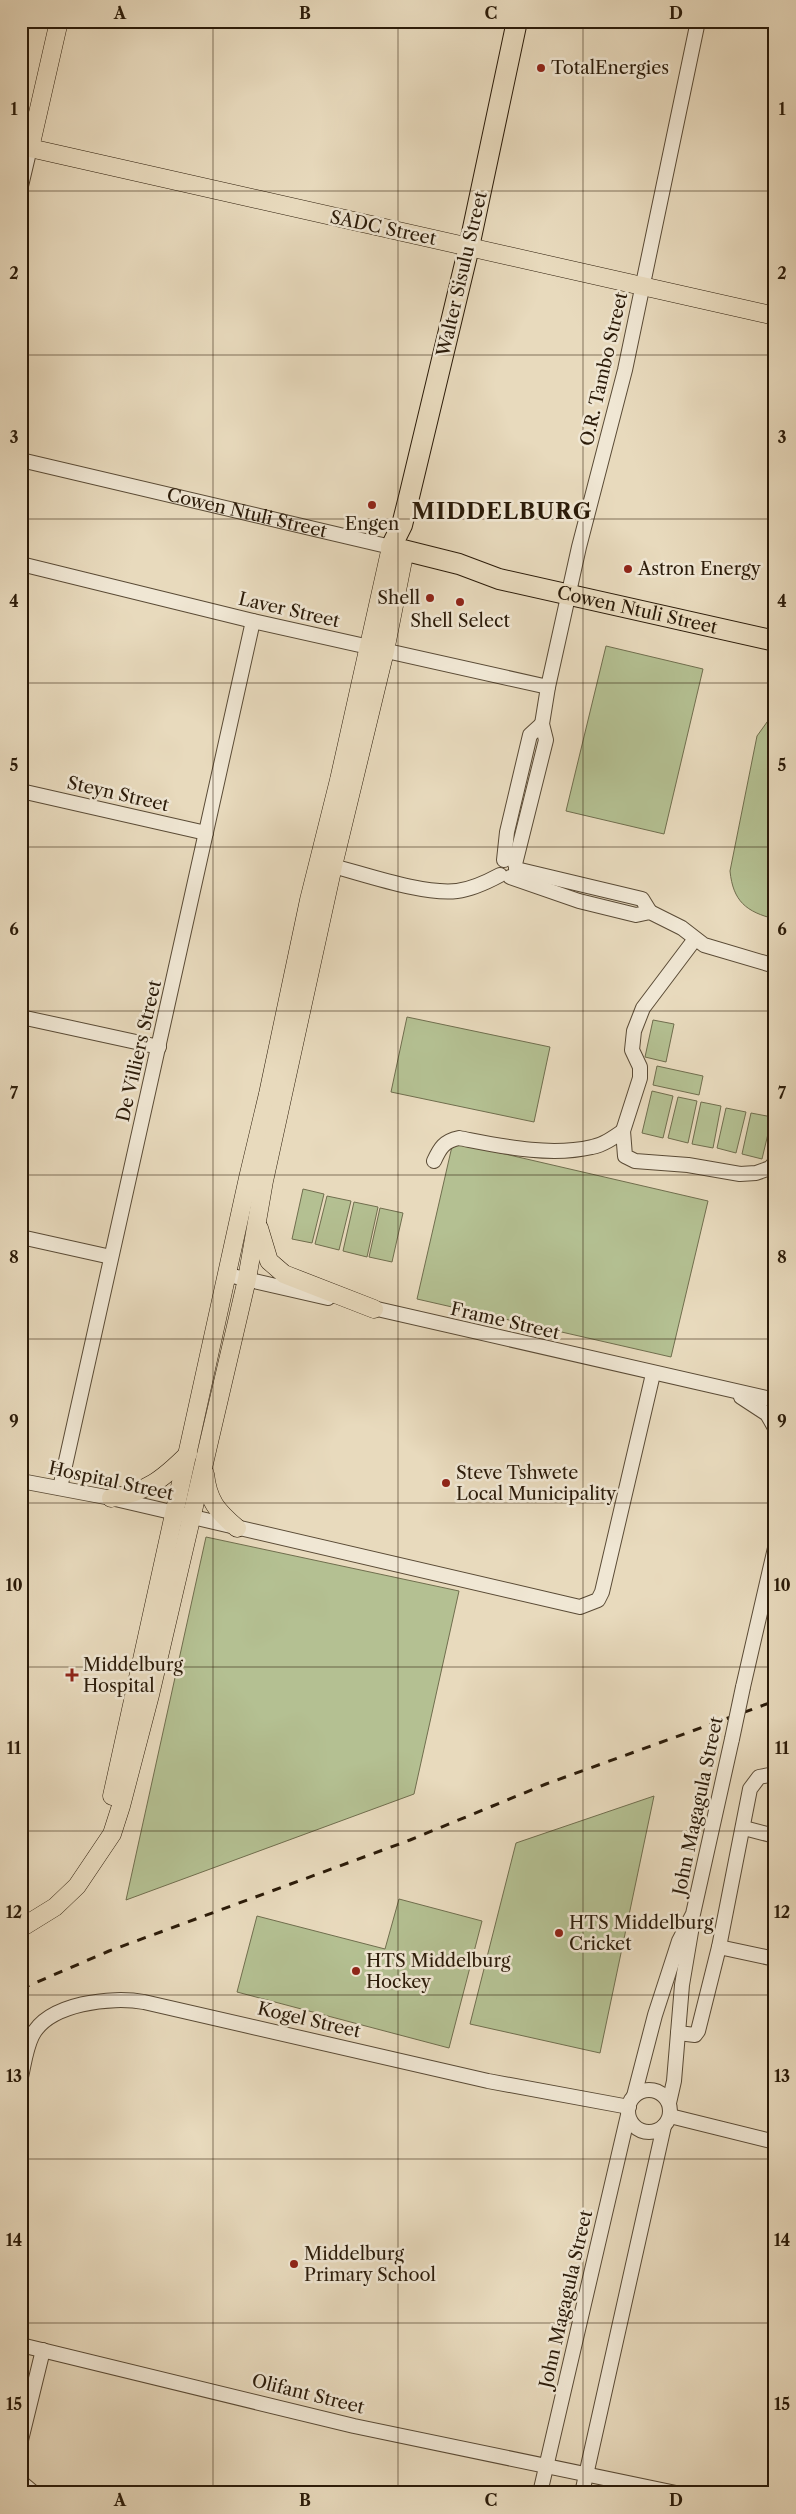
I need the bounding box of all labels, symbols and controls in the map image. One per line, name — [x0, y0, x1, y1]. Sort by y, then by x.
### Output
text: A — [113, 3, 127, 23]
text: B — [299, 3, 311, 23]
text: C — [485, 3, 497, 23]
text: D — [669, 3, 683, 23]
place label: TotalEnergies — [551, 57, 669, 79]
marker: TotalEnergies — [535, 62, 547, 74]
text: 1 — [10, 99, 18, 119]
text: 1 — [778, 99, 786, 119]
street label: Walter Sisulu Street — [432, 189, 492, 360]
street label: SADC Street — [328, 206, 439, 250]
text: 2 — [9, 263, 19, 283]
text: 2 — [777, 263, 787, 283]
street label: O.R. Tambo Street — [576, 289, 633, 448]
text: 3 — [9, 427, 19, 447]
text: 3 — [777, 427, 787, 447]
street label: Cowen Ntuli Street — [165, 484, 330, 543]
district label: MIDDELBURG — [412, 498, 592, 525]
marker: Engen — [366, 499, 378, 511]
place label: Engen — [345, 513, 399, 535]
place label: Astron Energy — [637, 558, 762, 580]
marker: Astron Energy — [622, 563, 634, 575]
street label: Cowen Ntuli Street — [555, 581, 720, 639]
place label: Shell — [377, 587, 420, 609]
street label: Laver Street — [236, 588, 342, 632]
text: 4 — [9, 591, 19, 611]
text: 4 — [777, 591, 787, 611]
marker: Shell — [424, 592, 436, 604]
marker: Shell Select — [454, 596, 466, 608]
place label: Shell Select — [410, 610, 510, 632]
text: 5 — [10, 755, 19, 775]
text: 5 — [778, 755, 787, 775]
street label: Steyn Street — [65, 772, 172, 817]
text: 6 — [9, 919, 19, 939]
text: 6 — [777, 919, 787, 939]
street label: De Villiers Street — [112, 977, 166, 1124]
text: 7 — [10, 1083, 19, 1103]
text: 7 — [778, 1083, 787, 1103]
text: 8 — [9, 1247, 19, 1267]
text: 8 — [777, 1247, 787, 1267]
street label: Frame Street — [448, 1298, 562, 1344]
text: 9 — [9, 1411, 19, 1431]
text: 9 — [777, 1411, 787, 1431]
street label: Hospital Street — [46, 1457, 176, 1505]
place label: Steve Tshwete Local Municipality — [456, 1462, 617, 1505]
marker: Steve Tshwete Local Municipality — [440, 1477, 452, 1489]
text: 10 — [5, 1575, 23, 1595]
text: 10 — [773, 1575, 791, 1595]
place label: Middelburg Hospital — [83, 1654, 183, 1697]
marker: Middelburg Hospital — [65, 1668, 79, 1682]
street label: John Magagula Street — [668, 1714, 728, 1900]
text: 11 — [7, 1738, 22, 1758]
text: 11 — [775, 1738, 790, 1758]
text: 12 — [6, 1902, 22, 1922]
text: 12 — [774, 1902, 790, 1922]
place label: HTS Middelburg Cricket — [569, 1912, 714, 1955]
marker: HTS Middelburg Cricket — [553, 1927, 565, 1939]
place label: HTS Middelburg Hockey — [366, 1950, 511, 1993]
marker: HTS Middelburg Hockey — [350, 1965, 362, 1977]
street label: Kogel Street — [255, 1997, 363, 2043]
text: 13 — [6, 2066, 22, 2086]
text: 13 — [774, 2066, 790, 2086]
street label: John Magagula Street — [534, 2207, 597, 2393]
text: 14 — [6, 2230, 22, 2250]
text: 14 — [774, 2230, 790, 2250]
place label: Middelburg Primary School — [304, 2243, 436, 2286]
marker: Middelburg Primary School — [288, 2258, 300, 2270]
street label: Olifant Street — [250, 2369, 367, 2419]
text: 15 — [6, 2394, 22, 2414]
text: 15 — [774, 2394, 790, 2414]
text: A — [113, 2490, 127, 2510]
text: B — [299, 2490, 311, 2510]
text: C — [485, 2490, 497, 2510]
text: D — [669, 2490, 683, 2510]

